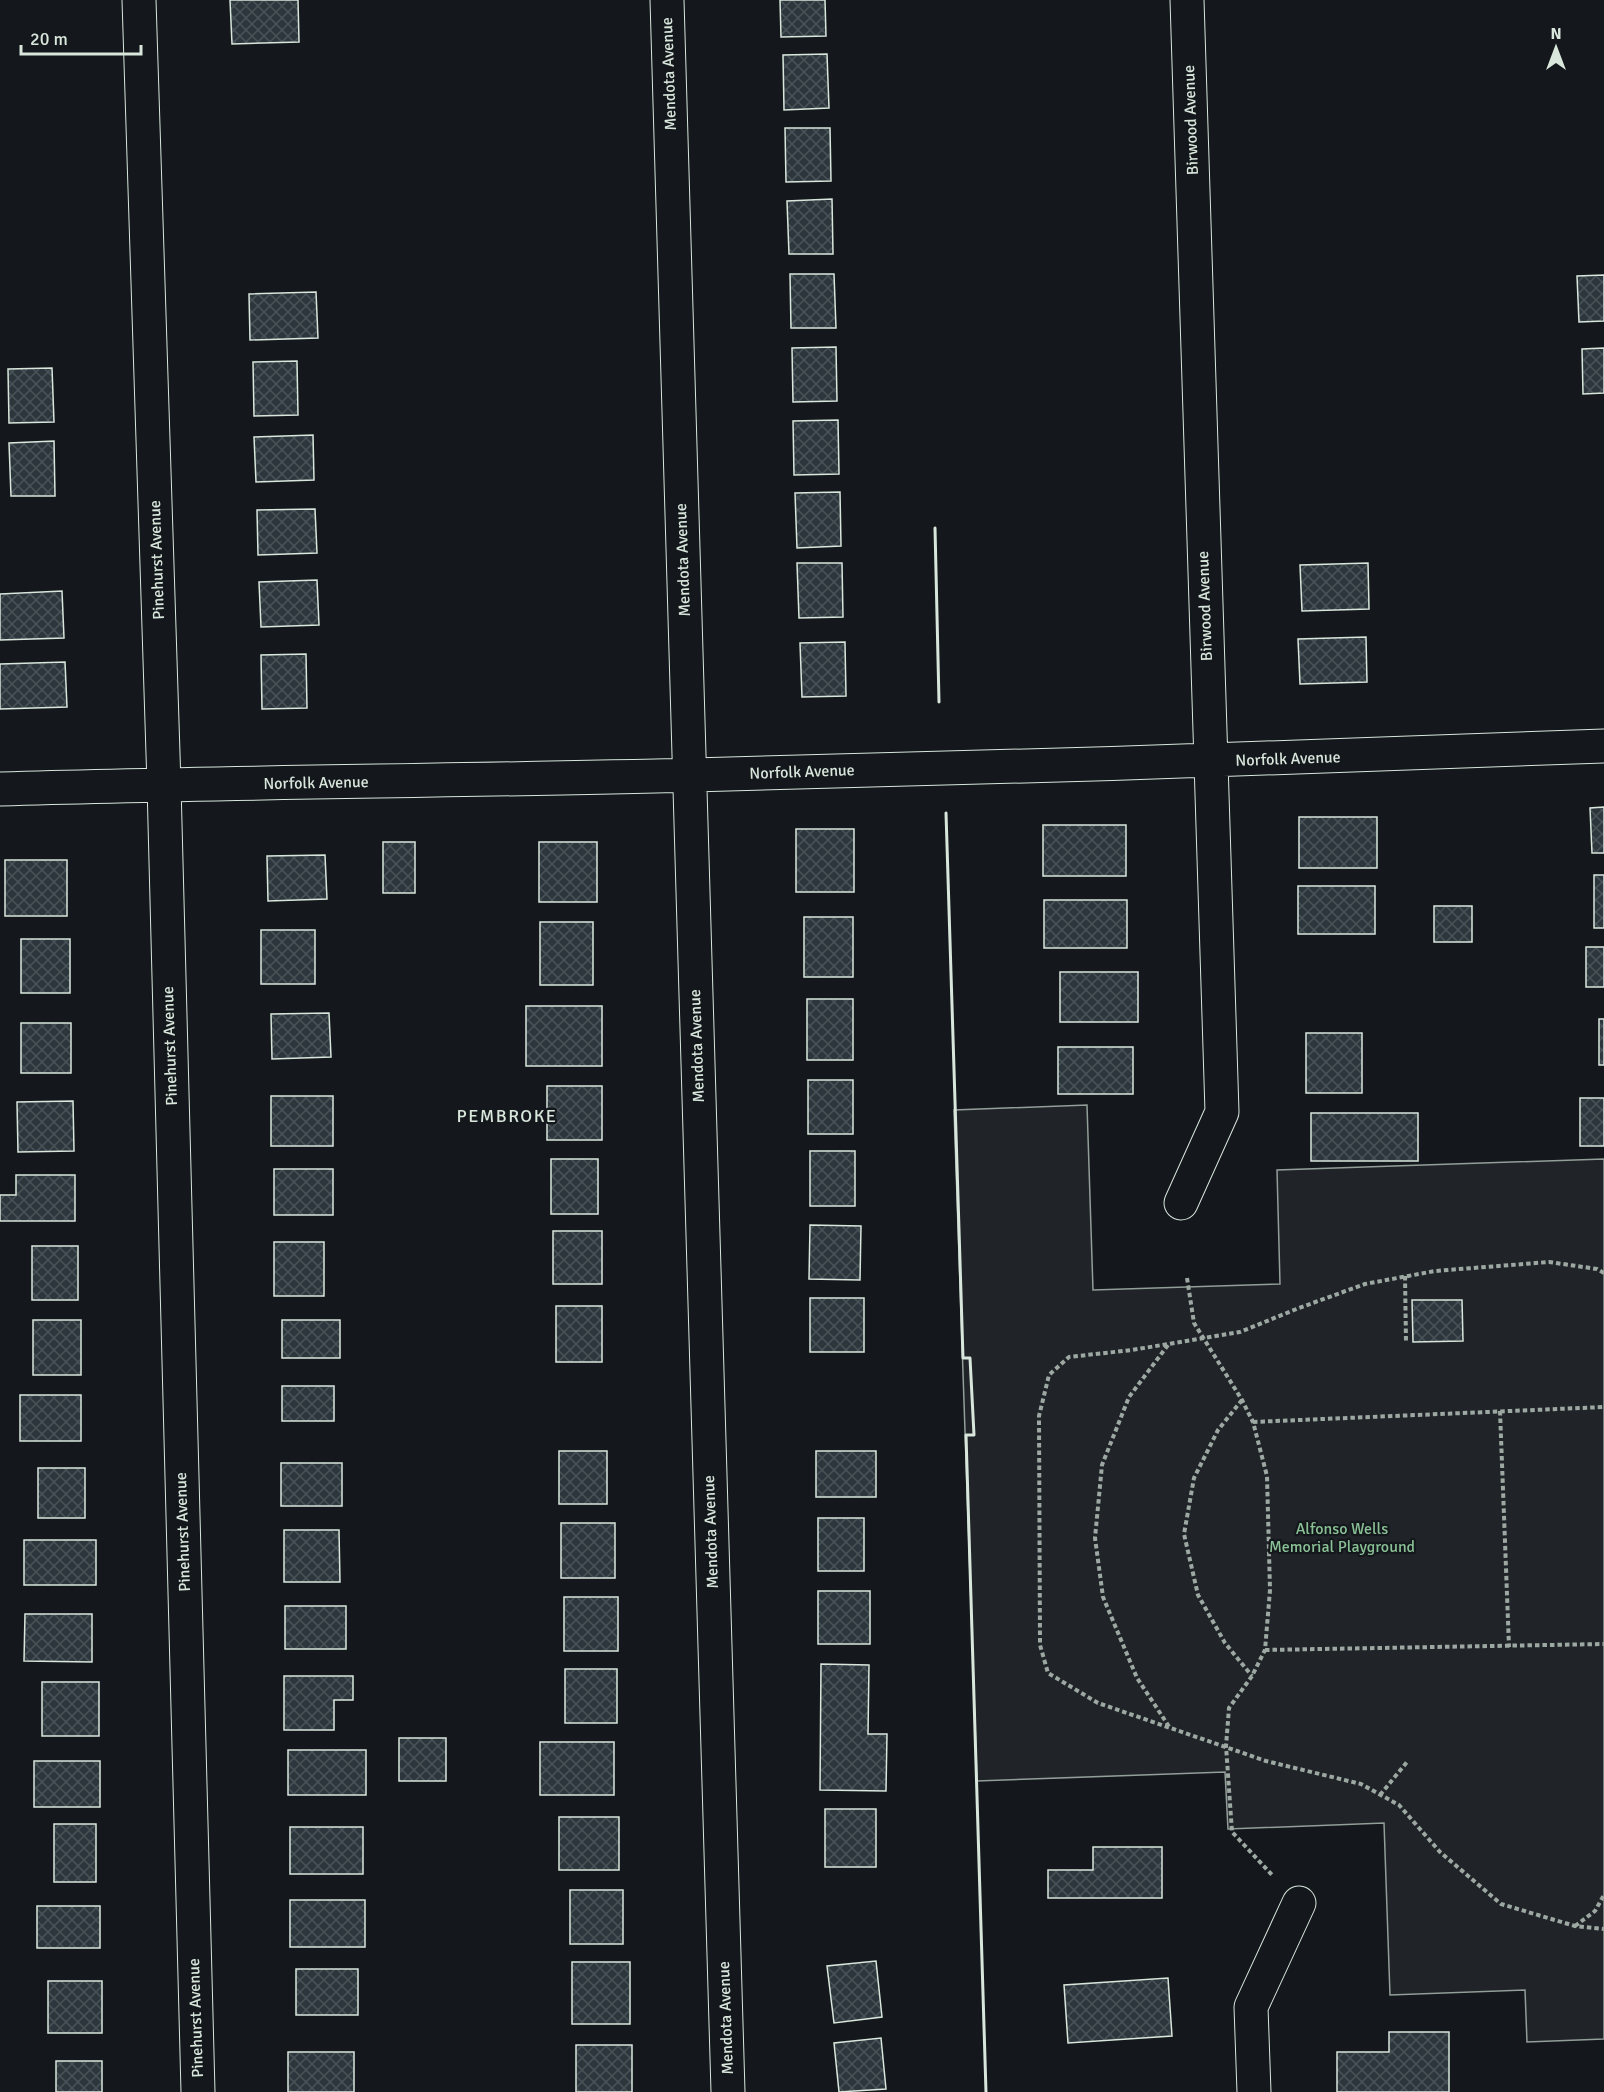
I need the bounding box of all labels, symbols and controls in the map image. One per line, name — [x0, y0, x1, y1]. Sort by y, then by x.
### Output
street label: Mendota Avenue — [657, 17, 681, 131]
scale bar — [21, 18, 141, 56]
north arrow — [1526, 18, 1586, 78]
text: N — [1550, 24, 1562, 44]
text: 20 m — [30, 28, 68, 50]
street label: Birwood Avenue — [1179, 65, 1203, 175]
street label: Pinehurst Avenue — [145, 500, 169, 620]
street label: Mendota Avenue — [671, 503, 695, 617]
street label: Birwood Avenue — [1193, 551, 1217, 661]
street label: Norfolk Avenue — [1235, 747, 1341, 771]
street label: Norfolk Avenue — [749, 760, 855, 784]
street label: Norfolk Avenue — [263, 772, 369, 794]
street label: Pinehurst Avenue — [158, 986, 182, 1106]
street label: Mendota Avenue — [685, 989, 709, 1103]
district label: PEMBROKE — [456, 1105, 558, 1127]
street label: Pinehurst Avenue — [171, 1472, 195, 1592]
street label: Mendota Avenue — [699, 1475, 723, 1589]
park label: Alfonso Wells Memorial Playground — [1269, 1519, 1415, 1557]
street label: Pinehurst Avenue — [184, 1958, 208, 2078]
street label: Mendota Avenue — [714, 1961, 738, 2075]

